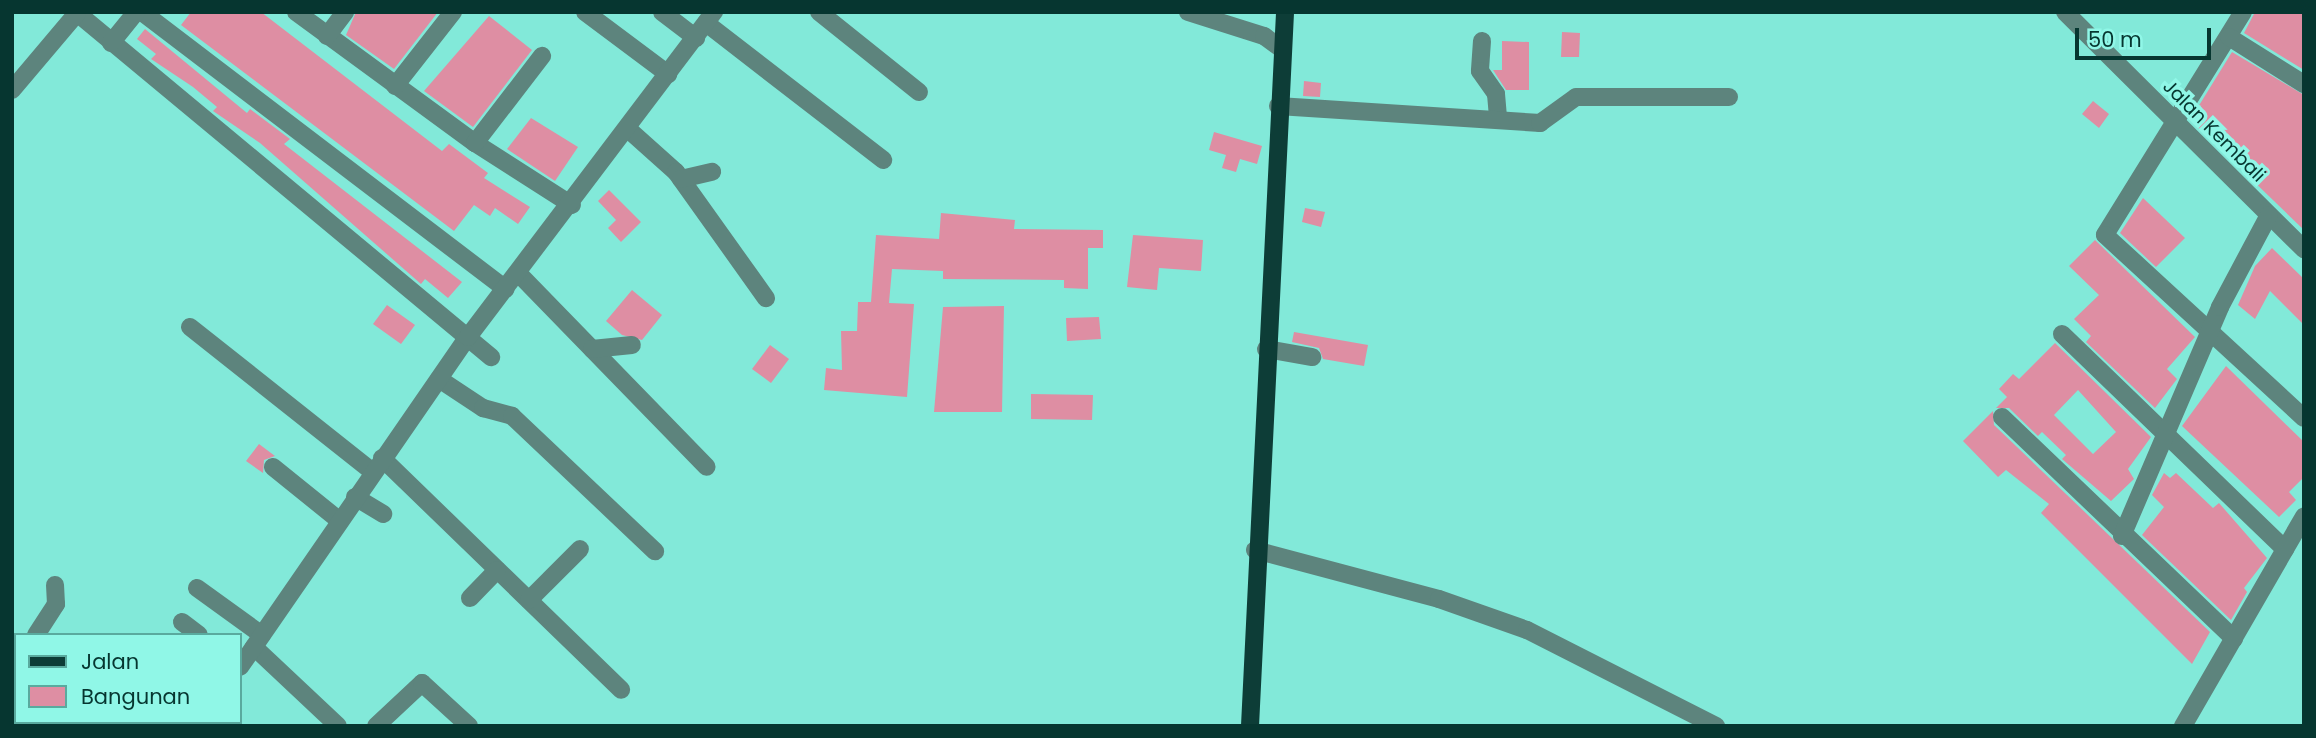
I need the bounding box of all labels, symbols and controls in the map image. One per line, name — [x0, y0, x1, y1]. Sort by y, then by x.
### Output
scale bar — [2078, 14, 2214, 58]
text: 50 m — [2088, 25, 2142, 54]
street label: Jalan Kembali — [2158, 75, 2270, 187]
legend — [14, 633, 242, 724]
text: Jalan — [81, 647, 139, 676]
text: Bangunan — [81, 682, 190, 711]

